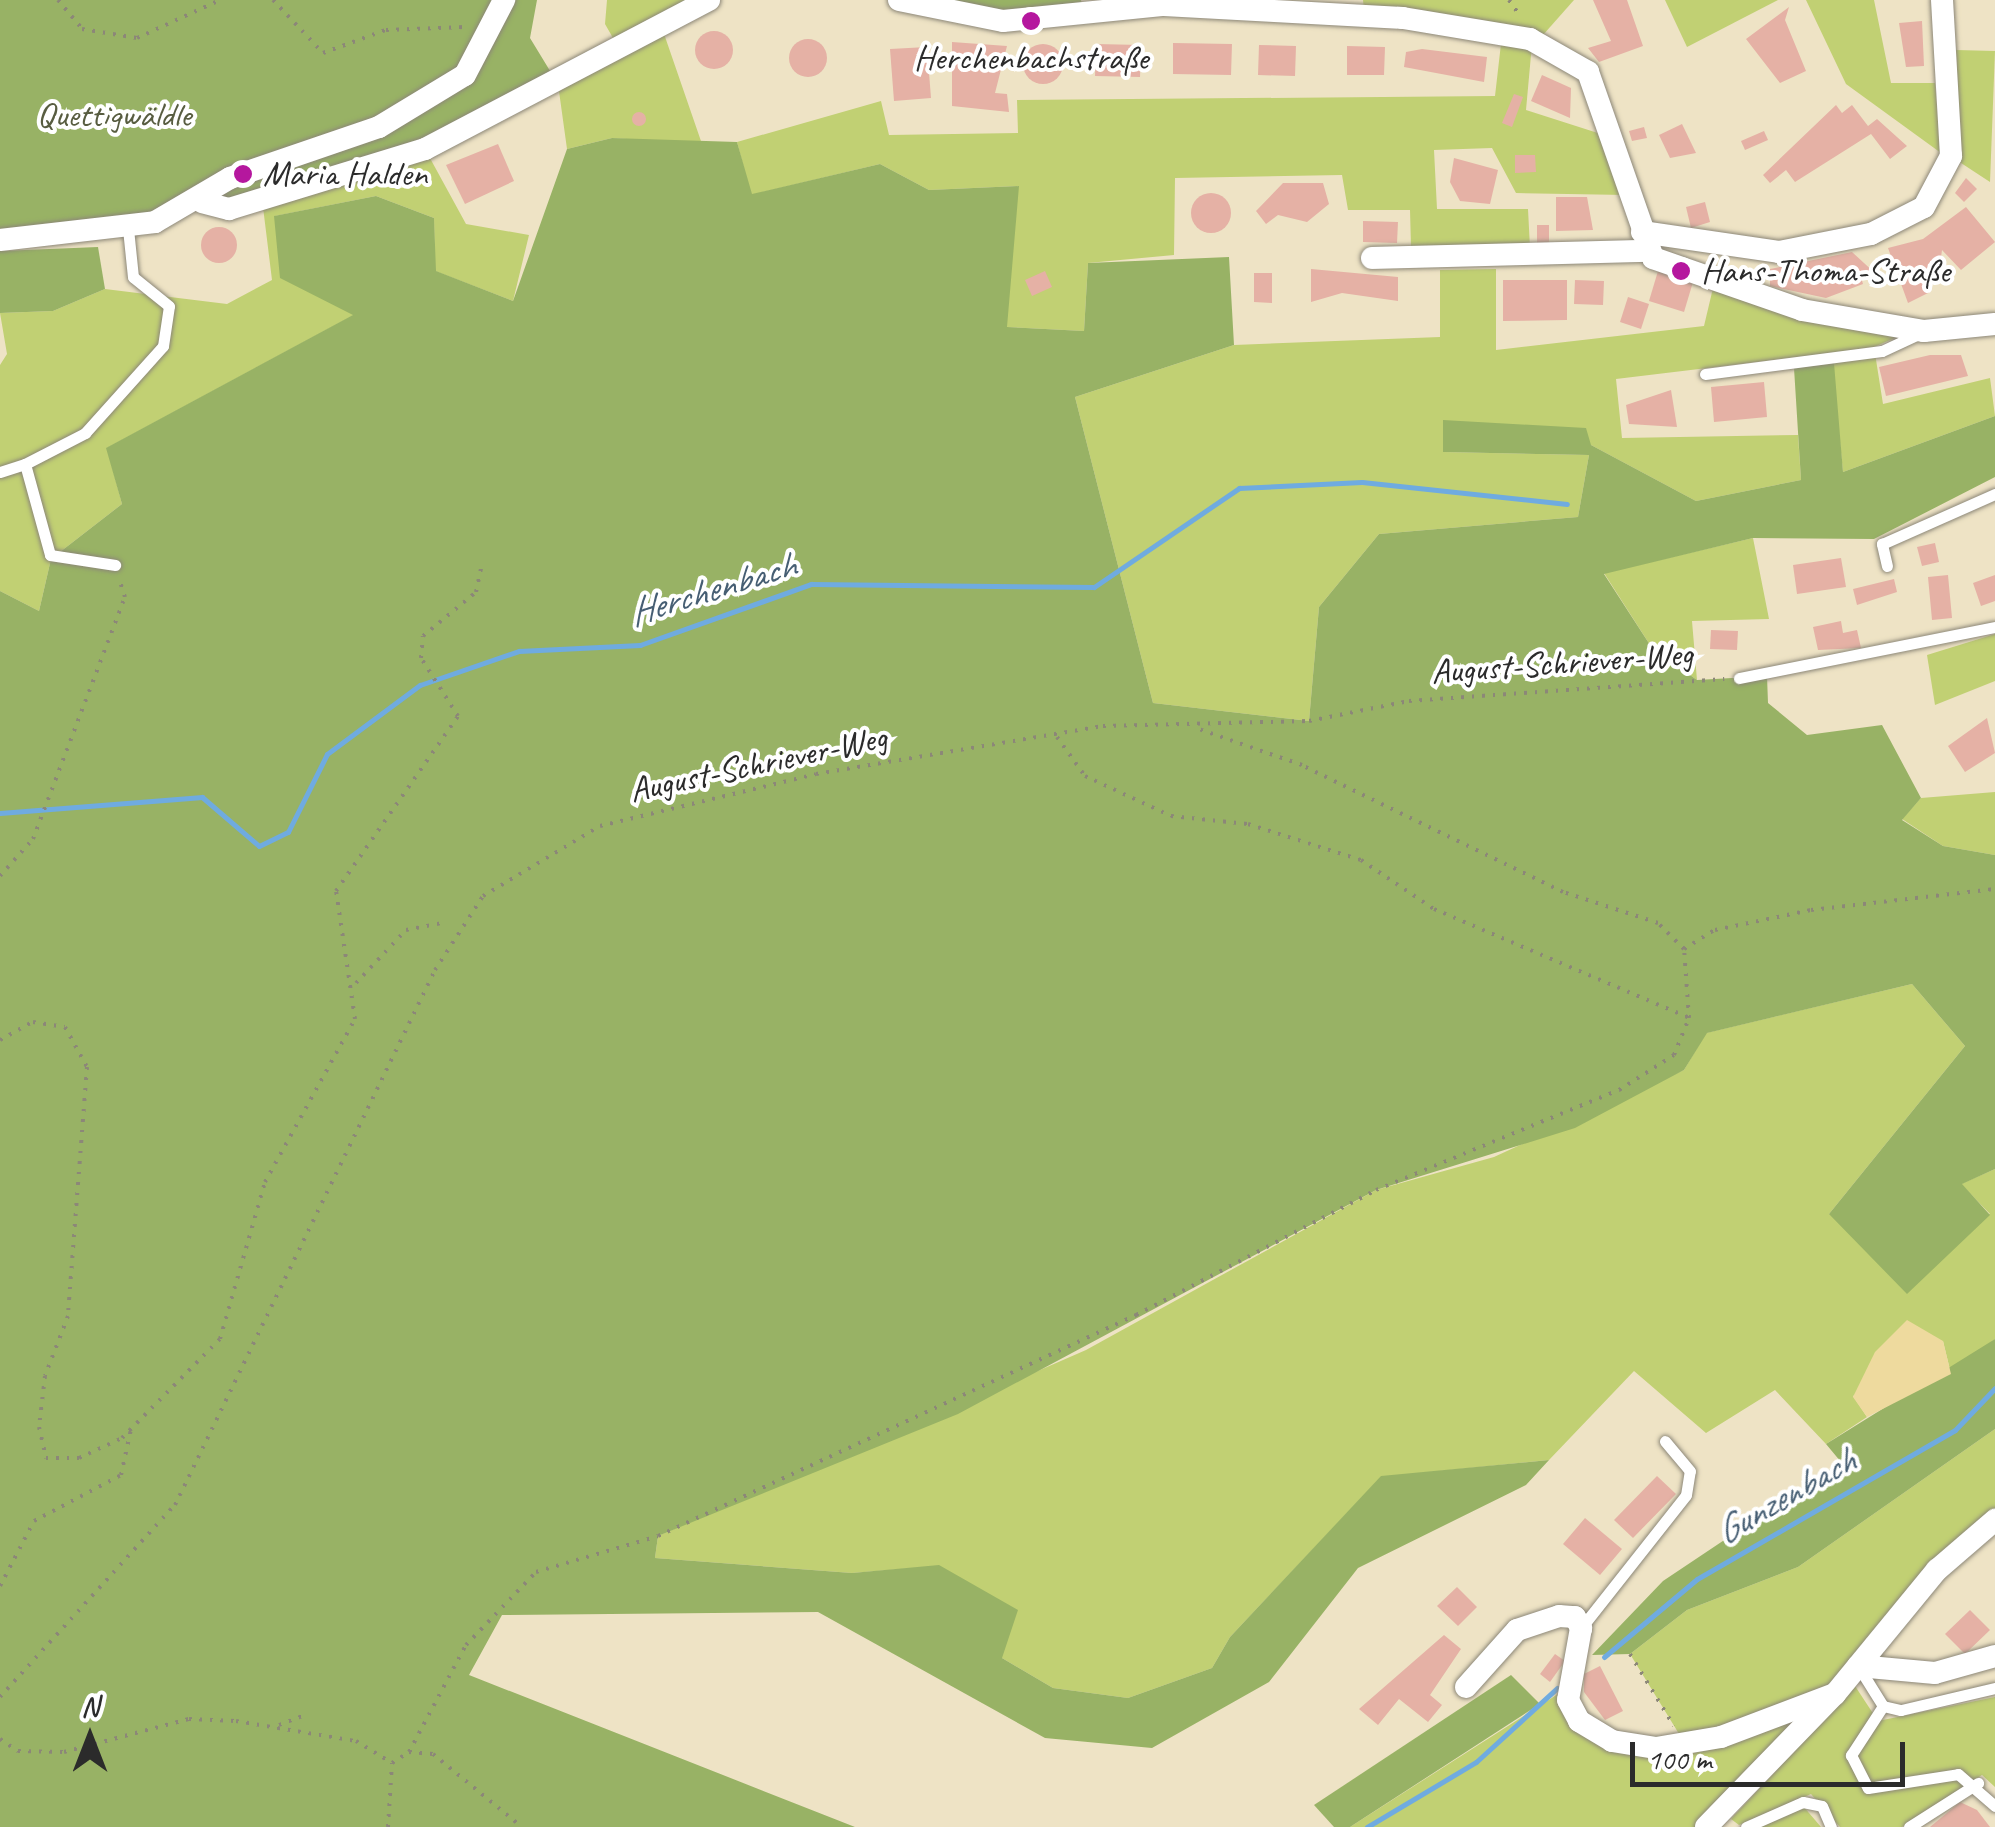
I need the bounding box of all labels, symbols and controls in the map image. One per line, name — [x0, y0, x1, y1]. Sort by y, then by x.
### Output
marker: Herchenbachstraße — [1020, 10, 1042, 32]
place label: Herchenbachstraße — [914, 37, 1148, 79]
park label: Quettigwäldle — [37, 94, 191, 136]
place label: Maria Halden — [263, 153, 427, 195]
marker: Maria Halden — [232, 163, 254, 185]
place label: Hans-Thoma-Straße — [1701, 250, 1950, 292]
marker: Hans-Thoma-Straße — [1670, 260, 1692, 282]
water label: Herchenbach — [623, 542, 801, 636]
street label: August-Schriever-Weg — [1430, 633, 1694, 693]
street label: August-Schriever-Weg — [626, 716, 890, 812]
water label: Gunzenbach — [1707, 1438, 1863, 1554]
north arrow — [40, 1687, 140, 1787]
text: N — [81, 1689, 99, 1724]
scale bar — [1635, 1722, 1910, 1784]
text: 100 m — [1647, 1740, 1712, 1778]

